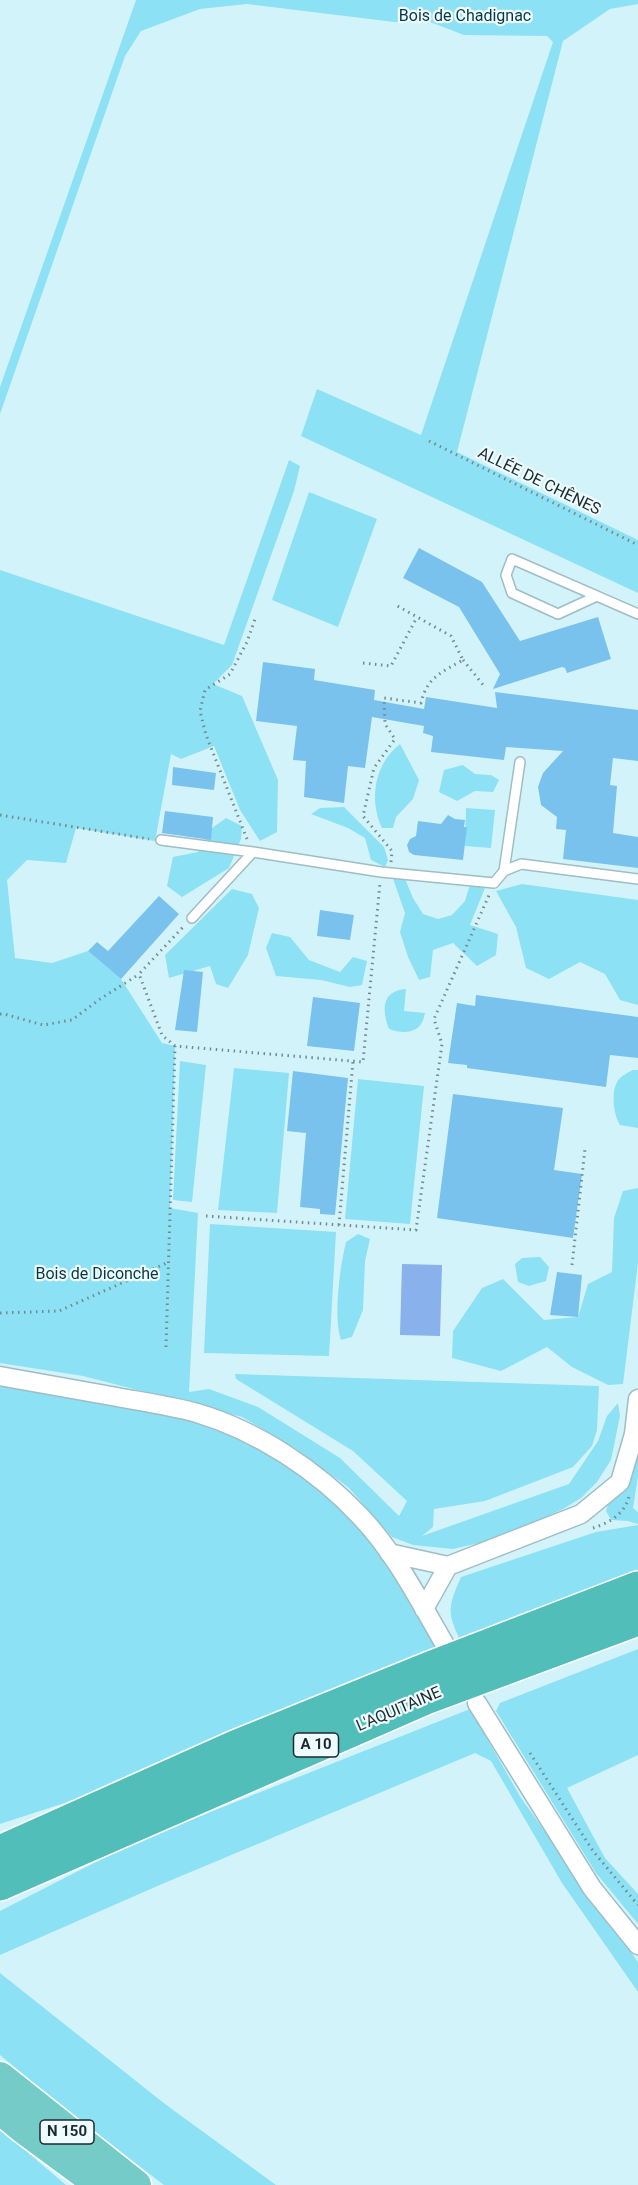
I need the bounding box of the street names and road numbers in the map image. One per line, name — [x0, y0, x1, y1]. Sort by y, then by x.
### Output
street label: ALLÉE DE CHÊNES — [474, 444, 604, 520]
street label: L'AQUITAINE — [354, 1683, 444, 1737]
road number: A 10 — [294, 1733, 338, 1757]
road number: N 150 — [40, 2120, 94, 2144]

